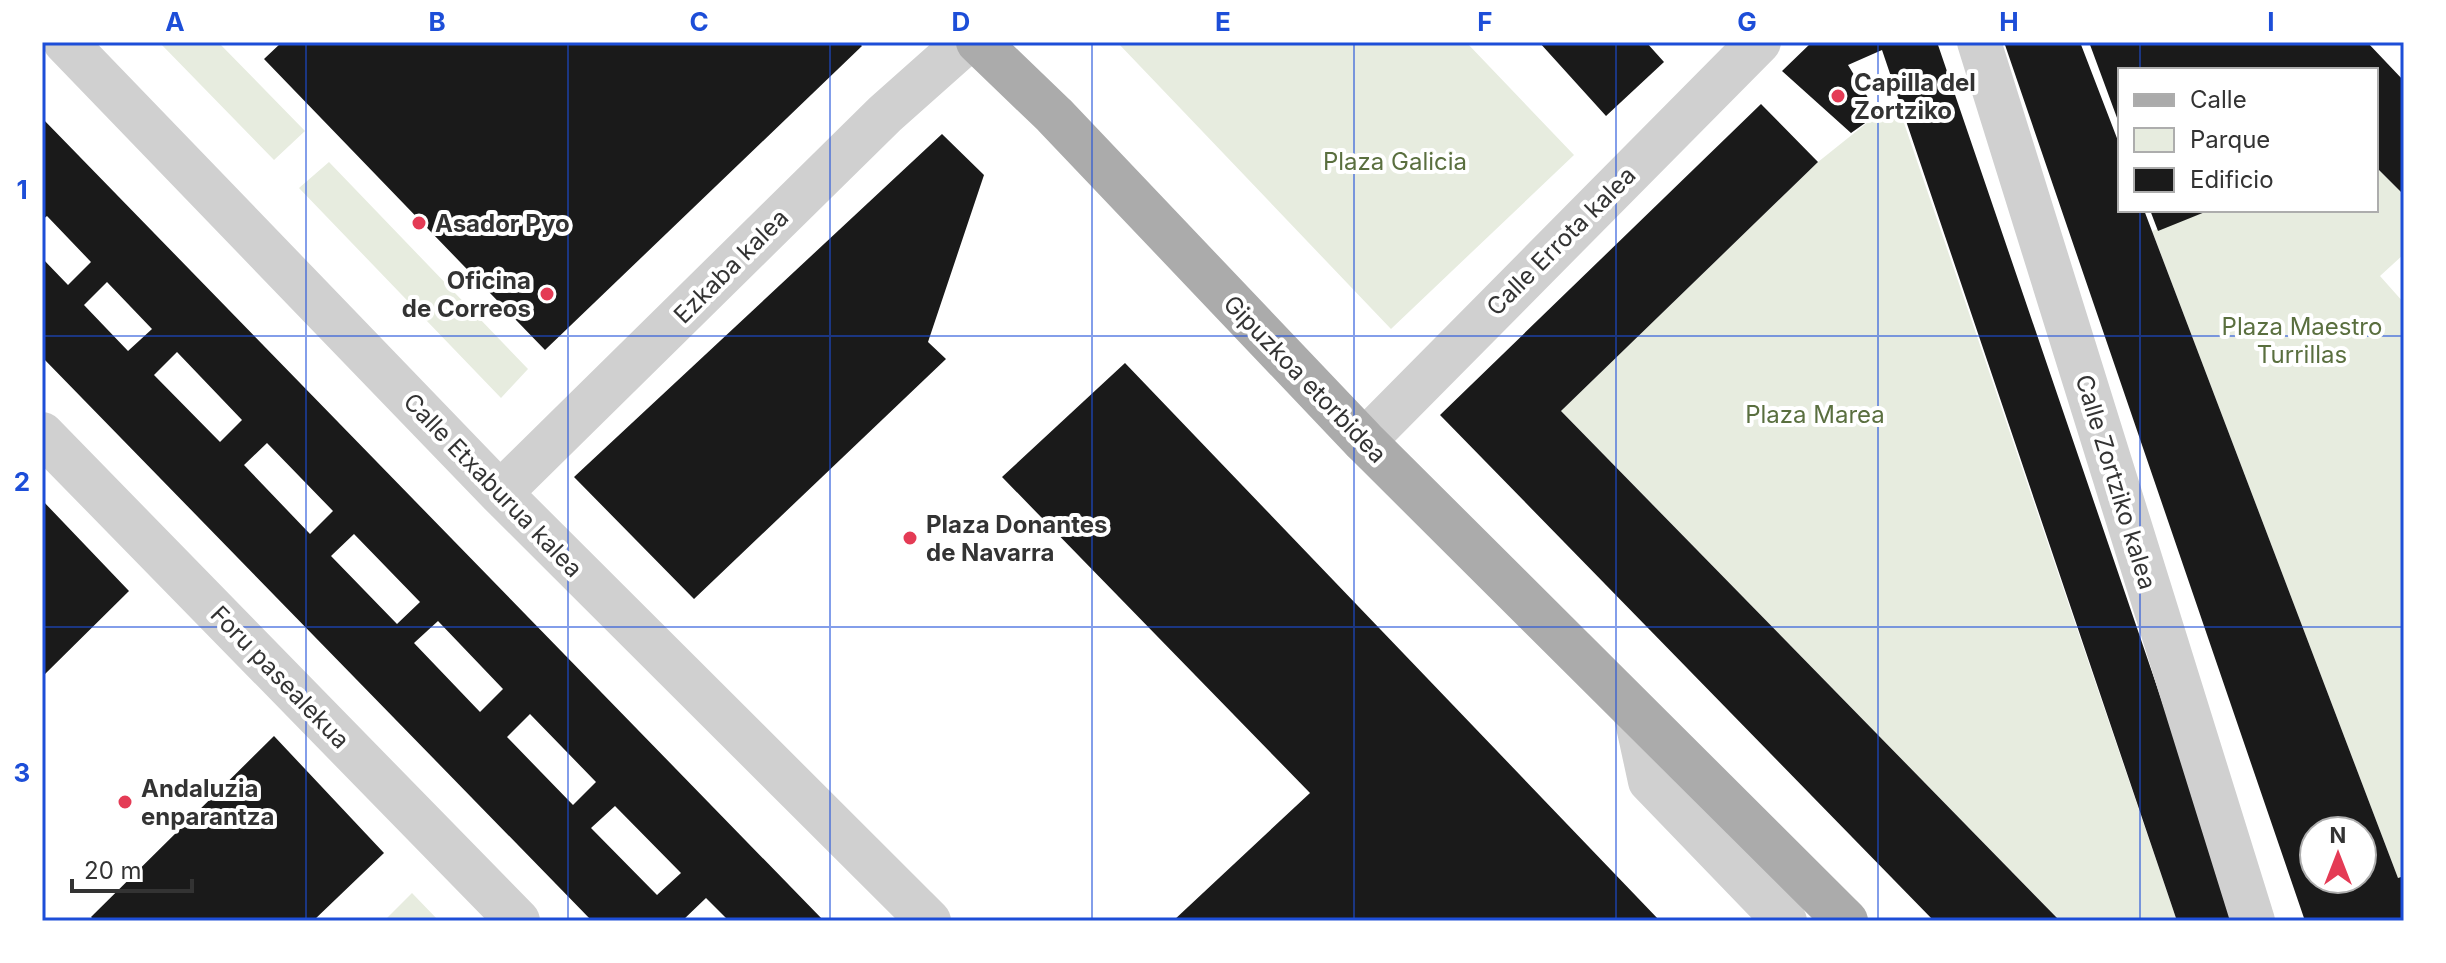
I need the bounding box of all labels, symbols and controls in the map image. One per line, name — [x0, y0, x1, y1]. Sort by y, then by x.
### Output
text: A — [165, 6, 185, 37]
text: B — [428, 6, 446, 37]
text: C — [689, 6, 709, 37]
text: D — [952, 6, 970, 37]
text: E — [1215, 6, 1231, 37]
text: F — [1477, 6, 1493, 37]
text: G — [1737, 6, 1757, 37]
text: H — [1999, 6, 2019, 37]
text: I — [2267, 6, 2275, 37]
place label: Capilla del Zortziko — [1854, 68, 1976, 125]
legend — [2118, 68, 2378, 212]
text: Calle — [2190, 85, 2247, 114]
marker: Capilla del Zortziko — [1829, 87, 1847, 105]
text: Parque — [2190, 125, 2270, 154]
park label: Plaza Galicia — [1323, 147, 1467, 176]
street label: Calle Errota kalea — [1481, 161, 1641, 321]
text: Edificio — [2190, 165, 2274, 194]
text: 1 — [16, 174, 28, 205]
street label: Ezkaba kalea — [668, 203, 794, 329]
place label: Asador Pyo — [435, 209, 570, 238]
marker: Asador Pyo — [410, 214, 428, 232]
place label: Oficina de Correos — [402, 266, 531, 323]
marker: Oficina de Correos — [538, 285, 556, 303]
street label: Gipuzkoa etorbidea — [1218, 289, 1392, 469]
park label: Plaza Maestro Turrillas — [2222, 312, 2382, 369]
street label: Calle Zortziko kalea — [2070, 371, 2162, 593]
street label: Calle Etxaburua kalea — [398, 387, 588, 583]
park label: Plaza Marea — [1745, 400, 1885, 429]
text: 2 — [14, 466, 30, 497]
place label: Plaza Donantes de Navarra — [926, 510, 1108, 567]
marker: Plaza Donantes de Navarra — [901, 529, 919, 547]
street label: Foru pasealekua — [205, 600, 355, 754]
text: 3 — [14, 757, 30, 788]
place label: Andaluzia enparantza — [141, 774, 274, 831]
marker: Andaluzia enparantza — [116, 793, 134, 811]
north arrow — [2298, 815, 2378, 895]
text: N — [2330, 822, 2346, 848]
scale bar — [72, 843, 192, 893]
text: 20 m — [84, 856, 142, 885]

